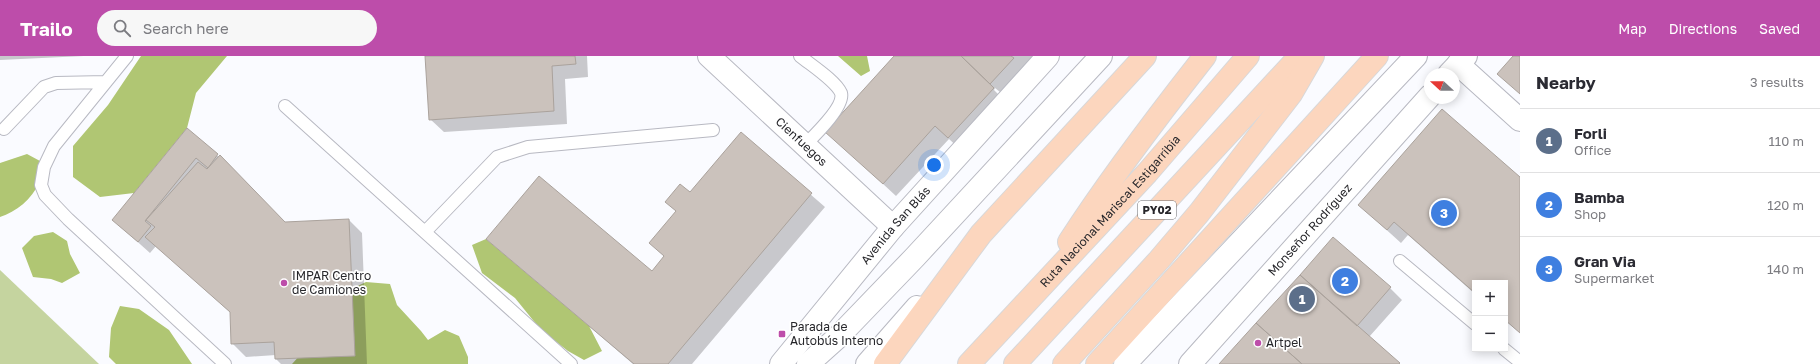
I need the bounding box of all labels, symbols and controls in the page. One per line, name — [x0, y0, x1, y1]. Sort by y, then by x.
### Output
search box — [97, 10, 377, 46]
text: Trailo — [20, 17, 73, 40]
icon: search — [111, 17, 133, 39]
text: Search here — [143, 19, 229, 37]
text: Map — [1618, 20, 1647, 37]
text: Directions — [1669, 20, 1737, 37]
text: Saved — [1759, 20, 1800, 37]
north arrow — [1424, 68, 1460, 104]
text: Nearby — [1536, 72, 1596, 93]
text: 3 results — [1750, 74, 1804, 90]
street label: Cienfuegos — [773, 114, 831, 169]
text: Forli — [1574, 124, 1607, 142]
street label: Ruta Nacional Mariscal Estigarribia — [1036, 132, 1183, 290]
text: 1 — [1546, 133, 1552, 149]
text: 110 m — [1769, 133, 1804, 149]
text: Office — [1574, 142, 1611, 158]
your location — [924, 155, 944, 175]
street label: Monseñor Rodríguez — [1264, 180, 1355, 279]
street label: Avenida San Blás — [858, 183, 933, 267]
text: Bamba — [1574, 188, 1624, 206]
text: 2 — [1545, 197, 1553, 213]
text: 120 m — [1767, 197, 1804, 213]
pin: 3 — [1431, 198, 1457, 228]
road number: PY02 — [1138, 201, 1176, 219]
text: Shop — [1574, 206, 1606, 222]
text: Gran Via — [1574, 252, 1636, 270]
text: 3 — [1545, 261, 1553, 277]
text: 140 m — [1767, 261, 1804, 277]
pin: 2 — [1332, 266, 1358, 296]
place label: IMPAR Centro de Camiones — [292, 268, 371, 297]
text: Supermarket — [1574, 270, 1655, 286]
marker: IMPAR Centro de Camiones — [279, 278, 289, 288]
map controls — [1472, 280, 1508, 352]
button: + — [1472, 280, 1508, 316]
pin: 1 — [1289, 284, 1315, 314]
button: − — [1472, 316, 1508, 352]
place label: Parada de Autobús Interno — [790, 319, 883, 348]
marker: Parada de Autobús Interno — [777, 329, 787, 339]
place label: Artpel — [1266, 335, 1302, 350]
marker: Artpel — [1253, 338, 1263, 348]

